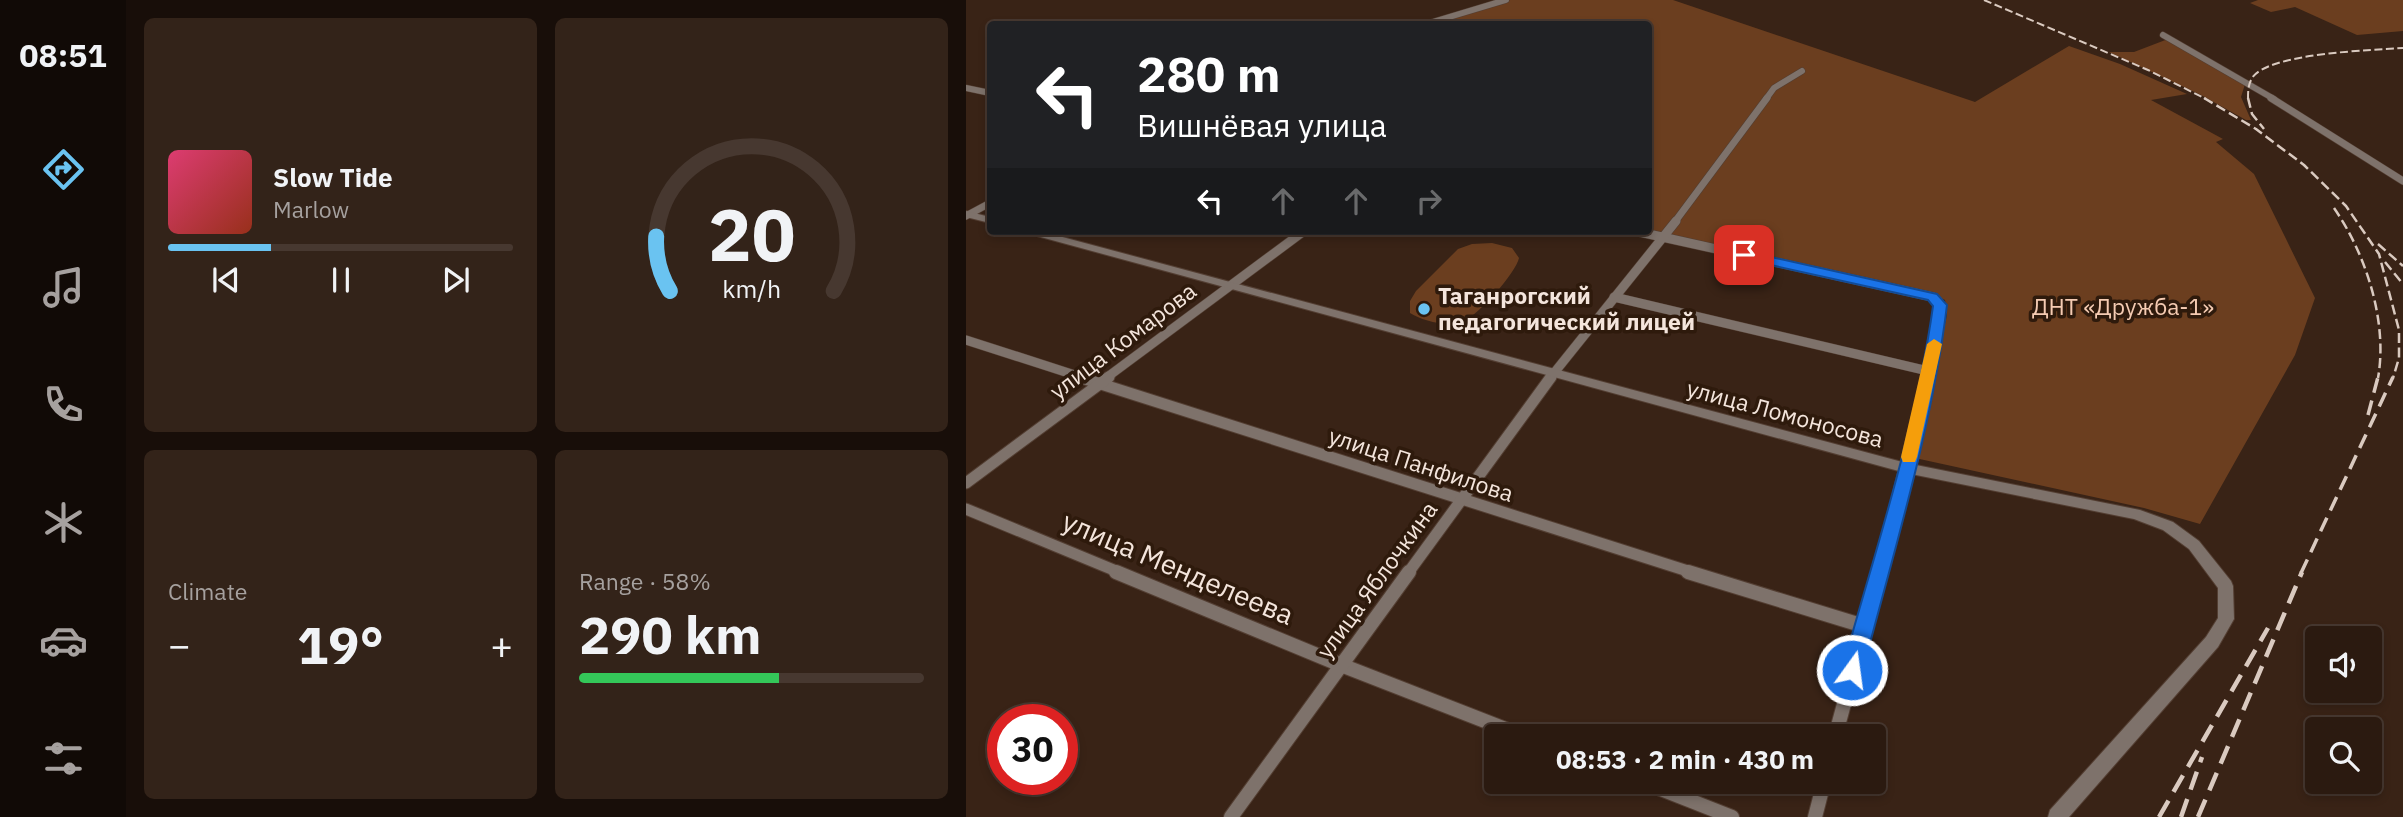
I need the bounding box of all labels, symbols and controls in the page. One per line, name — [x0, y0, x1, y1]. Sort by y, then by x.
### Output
text: 08:51 — [19, 34, 107, 76]
text: 280 m — [1137, 42, 1281, 105]
icon: left — [1022, 49, 1113, 140]
text: Вишнёвая улица — [1137, 104, 1387, 146]
icon: directions — [39, 145, 88, 194]
text: Slow Tide — [273, 160, 393, 194]
icon: left — [1191, 182, 1229, 220]
icon: ahead — [1264, 182, 1302, 220]
icon: ahead — [1337, 182, 1375, 220]
icon: right — [1410, 182, 1448, 220]
text: 20 — [708, 186, 795, 281]
text: Marlow — [273, 194, 349, 224]
pin — [1714, 225, 1774, 285]
icon: arrive — [1725, 236, 1763, 274]
icon: previous — [207, 261, 245, 299]
icon: pause — [322, 261, 360, 299]
icon: next — [437, 261, 475, 299]
icon: music — [39, 263, 88, 312]
text: km/h — [722, 272, 781, 305]
street label: улица Комарова — [1043, 275, 1202, 405]
place label: Таганрогский педагогический лицей — [1438, 280, 1695, 336]
park label: ДНТ «Дружба-1» — [2032, 291, 2214, 321]
marker: Таганрогский педагогический лицей — [1416, 301, 1432, 317]
street label: улица Ломоносова — [1684, 372, 1887, 454]
icon: phone — [39, 380, 88, 429]
street label: улица Панфилова — [1325, 420, 1518, 508]
street label: улица Яблочкина — [1309, 495, 1443, 664]
icon: climate — [39, 498, 88, 547]
street label: улица Менделеева — [1057, 502, 1300, 633]
text: Range · 58% — [579, 566, 711, 596]
text: Climate — [168, 576, 247, 606]
text: 290 km — [579, 601, 761, 668]
text: 19° — [297, 611, 384, 678]
icon: car — [39, 616, 88, 665]
text: − — [168, 620, 191, 669]
text: + — [490, 620, 513, 669]
map controls — [2305, 626, 2382, 794]
button: sound — [2305, 626, 2382, 703]
position arrow — [1815, 633, 1889, 707]
speed limit sign: 30 — [987, 704, 1078, 795]
button: search — [2305, 717, 2382, 794]
icon: filters — [39, 734, 88, 783]
text: 08:53 · 2 min · 430 m — [1556, 742, 1814, 776]

